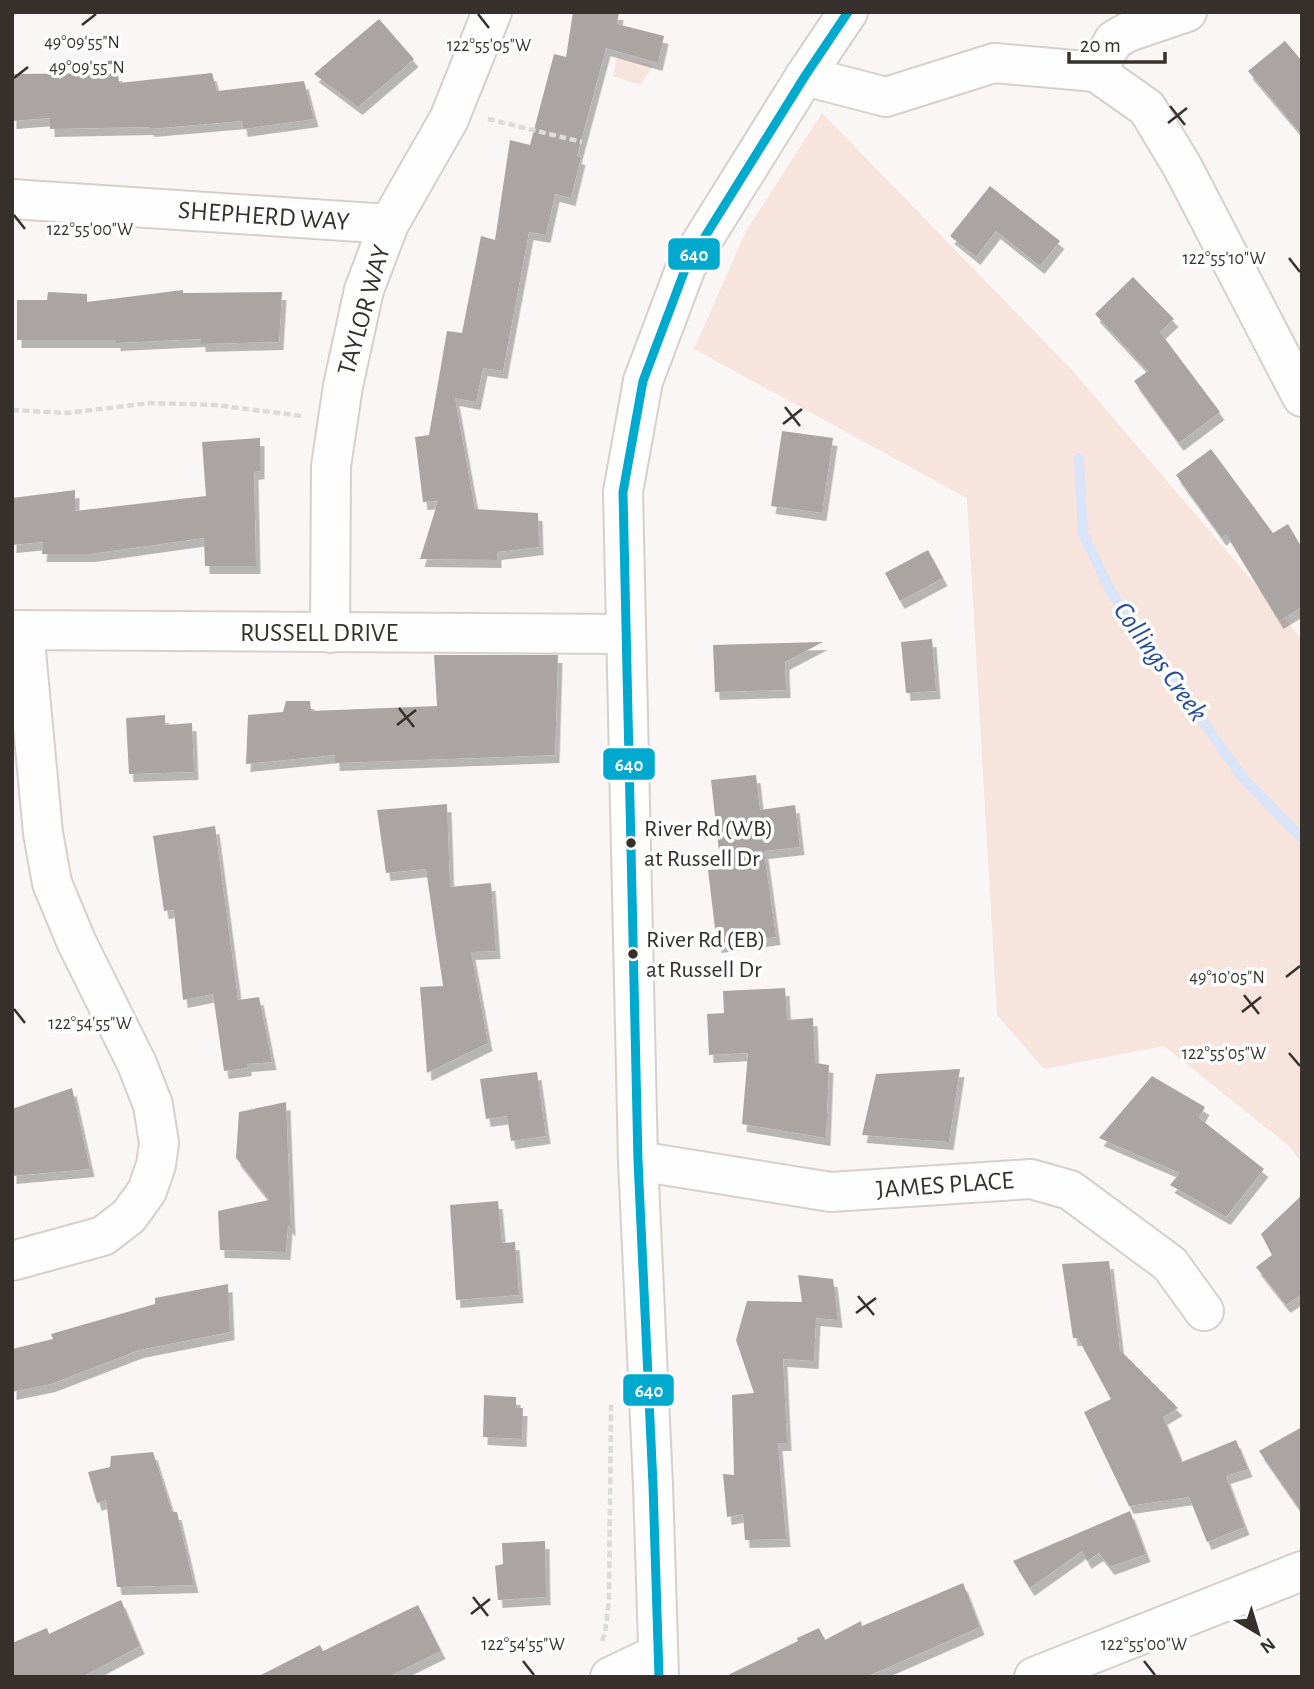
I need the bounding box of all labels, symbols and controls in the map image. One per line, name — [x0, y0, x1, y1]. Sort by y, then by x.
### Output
scale bar — [1069, 21, 1165, 65]
text: 49°09'55"N — [44, 34, 120, 52]
text: 20 m — [1080, 35, 1121, 56]
text: 122°55'05"W — [447, 37, 531, 55]
text: 49°09'55"N — [49, 59, 125, 77]
street label: SHEPHERD WAY — [177, 197, 351, 235]
text: 122°55'00"W — [47, 221, 133, 239]
line badge: 640 — [667, 237, 721, 271]
street label: TAYLOR WAY — [333, 242, 395, 378]
text: 640 — [680, 246, 708, 265]
text: 122°55'10"W — [1183, 250, 1265, 268]
water label: Collings Creek — [1108, 597, 1212, 727]
street label: RUSSELL DRIVE — [240, 620, 398, 646]
line badge: 640 — [602, 747, 656, 781]
text: 640 — [615, 756, 643, 775]
place label: River Rd (WB) at Russell Dr — [644, 817, 773, 871]
marker: River Rd (WB) at Russell Dr — [624, 836, 638, 850]
place label: River Rd (EB) at Russell Dr — [646, 928, 765, 982]
marker: River Rd (EB) at Russell Dr — [626, 947, 640, 961]
text: 49°10'05"N — [1189, 969, 1265, 987]
text: 122°54'55"W — [48, 1015, 132, 1033]
text: 122°55'05"W — [1182, 1045, 1266, 1063]
street label: JAMES PLACE — [875, 1167, 1015, 1203]
line badge: 640 — [622, 1373, 675, 1407]
text: 640 — [635, 1382, 663, 1401]
north arrow — [1223, 1598, 1293, 1668]
text: N — [1256, 1634, 1279, 1657]
text: 122°54'55"W — [481, 1636, 565, 1654]
text: 122°55'00"W — [1101, 1636, 1187, 1654]

